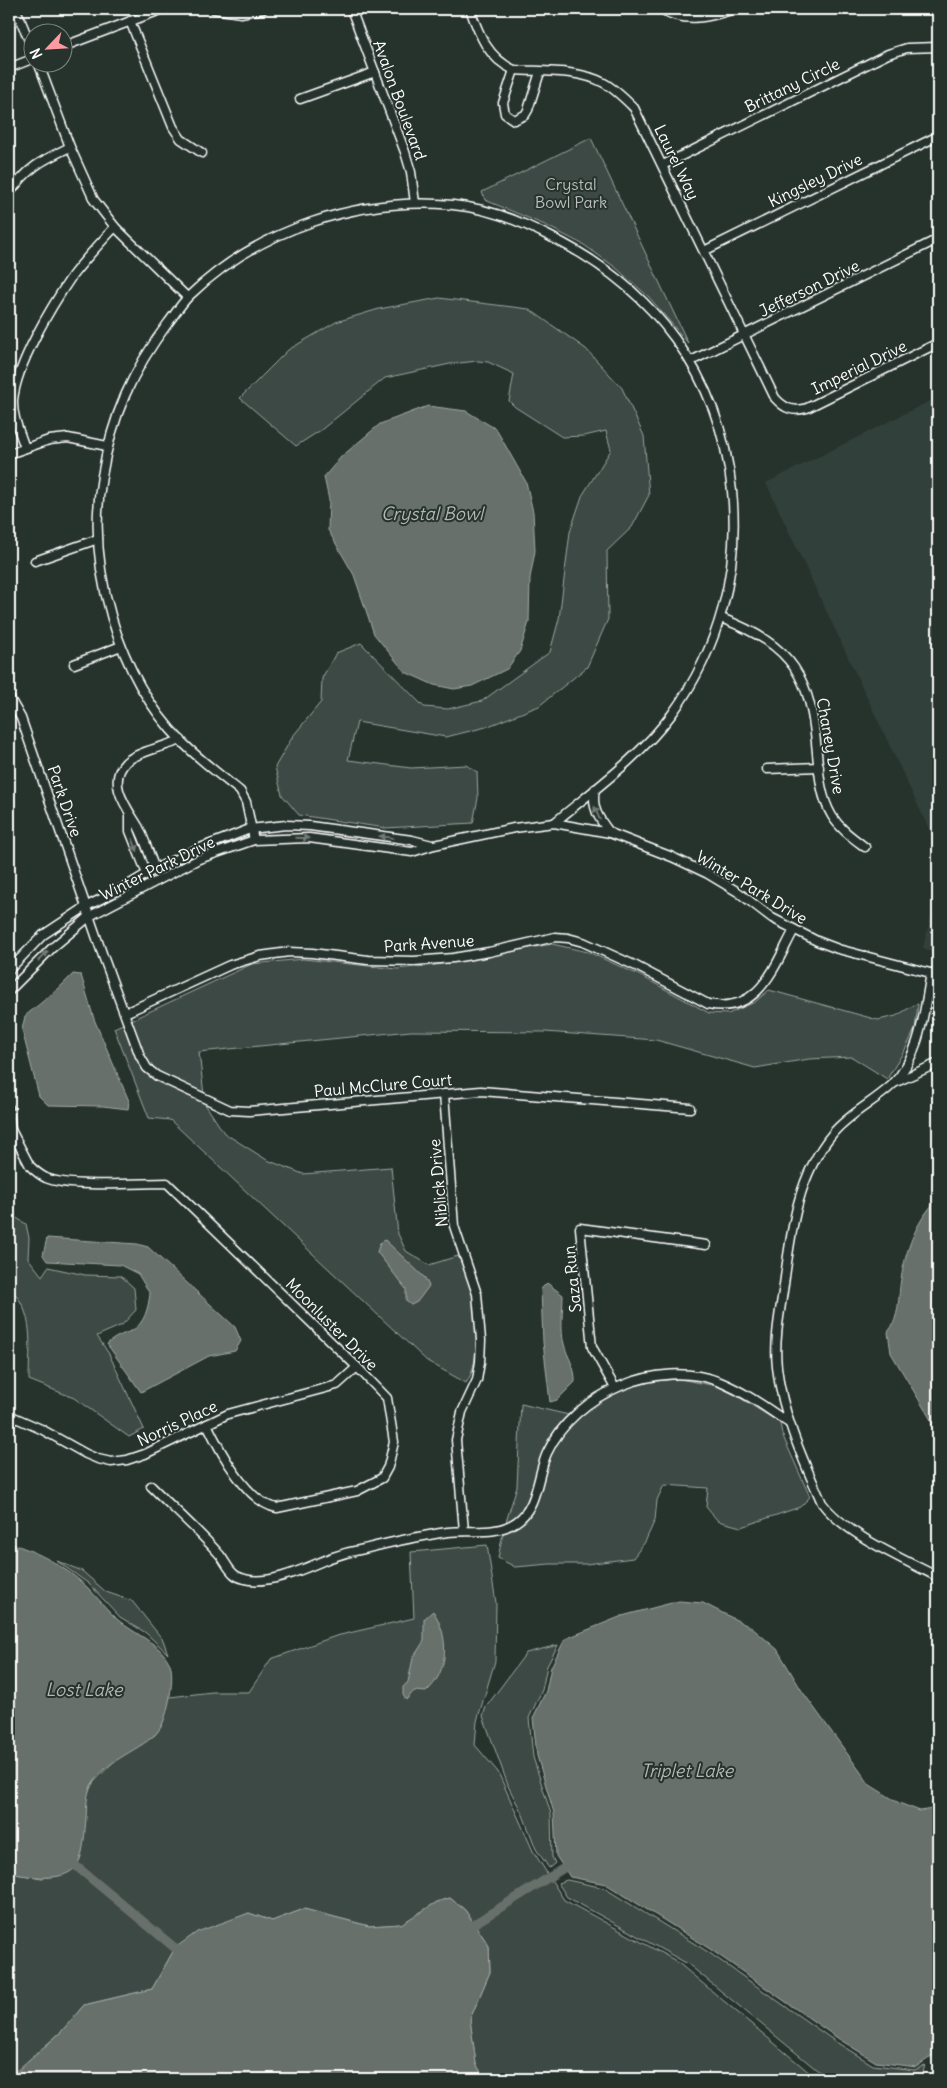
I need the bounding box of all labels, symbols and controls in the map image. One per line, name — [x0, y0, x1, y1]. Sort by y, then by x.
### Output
north arrow — [22, 22, 72, 72]
street label: Avalon Boulevard — [369, 37, 431, 163]
text: N — [26, 45, 46, 62]
street label: Brittany Circle — [741, 53, 843, 117]
street label: Laurel Way — [650, 121, 704, 203]
street label: Kingsley Drive — [765, 149, 865, 211]
park label: Crystal Bowl Park — [535, 174, 607, 212]
street label: Jefferson Drive — [756, 255, 862, 321]
street label: Imperial Drive — [808, 335, 910, 399]
water label: Crystal Bowl — [381, 502, 486, 525]
street label: Chaney Drive — [813, 696, 849, 796]
street label: Park Drive — [43, 762, 87, 840]
one-way arrow — [593, 805, 601, 820]
street label: Winter Park Drive — [96, 831, 218, 905]
one-way arrow — [377, 833, 393, 841]
one-way arrow — [295, 834, 311, 842]
one-way arrow — [132, 838, 140, 852]
street label: Winter Park Drive — [693, 846, 811, 928]
street label: Park Avenue — [383, 930, 475, 956]
one-way arrow — [37, 950, 49, 962]
street label: Paul McClure Court — [313, 1069, 453, 1101]
street label: Niblick Drive — [424, 1138, 452, 1228]
street label: Saza Run — [559, 1245, 585, 1313]
street label: Moonluster Drive — [282, 1274, 382, 1374]
street label: Norris Place — [134, 1396, 220, 1450]
water label: Lost Lake — [46, 1678, 124, 1701]
water label: Triplet Lake — [641, 1759, 735, 1782]

